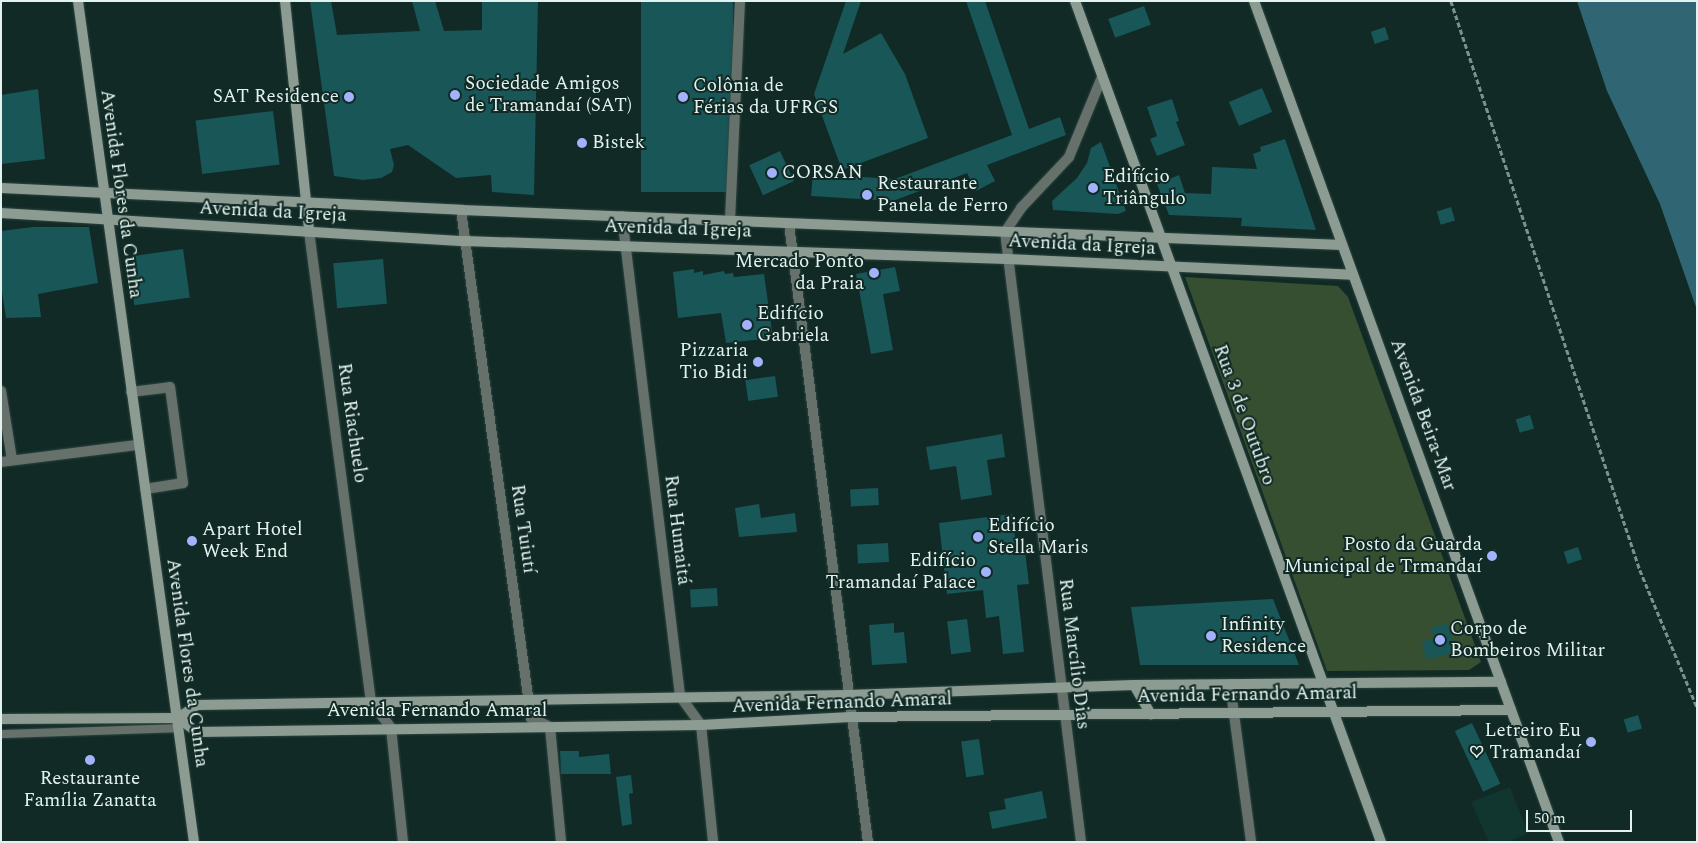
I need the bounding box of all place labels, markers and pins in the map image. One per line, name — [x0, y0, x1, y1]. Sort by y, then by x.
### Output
place label: Sociedade Amigos de Tramandaí (SAT) — [465, 73, 632, 117]
place label: Colônia de Férias da UFRGS — [693, 75, 838, 119]
place label: SAT Residence — [213, 86, 339, 108]
marker: Sociedade Amigos de Tramandaí (SAT) — [449, 89, 461, 101]
marker: SAT Residence — [343, 91, 355, 103]
marker: Colônia de Férias da UFRGS — [677, 91, 689, 103]
place label: Bistek — [592, 132, 645, 154]
marker: Bistek — [576, 137, 588, 149]
place label: CORSAN — [782, 162, 863, 184]
place label: Edifício Triângulo — [1103, 166, 1186, 210]
marker: CORSAN — [766, 167, 778, 179]
place label: Restaurante Panela de Ferro — [877, 173, 1008, 217]
marker: Edifício Triângulo — [1087, 182, 1099, 194]
marker: Restaurante Panela de Ferro — [861, 189, 873, 201]
place label: Mercado Ponto da Praia — [735, 251, 864, 295]
marker: Mercado Ponto da Praia — [868, 267, 880, 279]
place label: Edifício Gabriela — [757, 303, 829, 347]
marker: Edifício Gabriela — [741, 319, 753, 331]
place label: Pizzaria Tio Bidi — [679, 340, 748, 384]
marker: Pizzaria Tio Bidi — [752, 356, 764, 368]
place label: Edifício Stella Maris — [988, 515, 1089, 559]
place label: Apart Hotel Week End — [202, 519, 303, 563]
marker: Edifício Stella Maris — [972, 531, 984, 543]
place label: Posto da Guarda Municipal de Trmandaí — [1284, 534, 1482, 578]
marker: Apart Hotel Week End — [186, 535, 198, 547]
place label: Edifício Tramandaí Palace — [825, 550, 976, 594]
marker: Posto da Guarda Municipal de Trmandaí — [1486, 550, 1498, 562]
marker: Edifício Tramandaí Palace — [980, 566, 992, 578]
place label: Infinity Residence — [1221, 614, 1306, 658]
place label: Corpo de Bombeiros Militar — [1450, 618, 1605, 662]
marker: Infinity Residence — [1205, 630, 1217, 642]
marker: Corpo de Bombeiros Militar — [1434, 634, 1446, 646]
place label: Letreiro Eu ♡ Tramandaí — [1469, 720, 1581, 764]
marker: Letreiro Eu ♡ Tramandaí — [1585, 736, 1597, 748]
marker: Restaurante Família Zanatta — [84, 754, 96, 766]
place label: Restaurante Família Zanatta — [24, 768, 156, 812]

